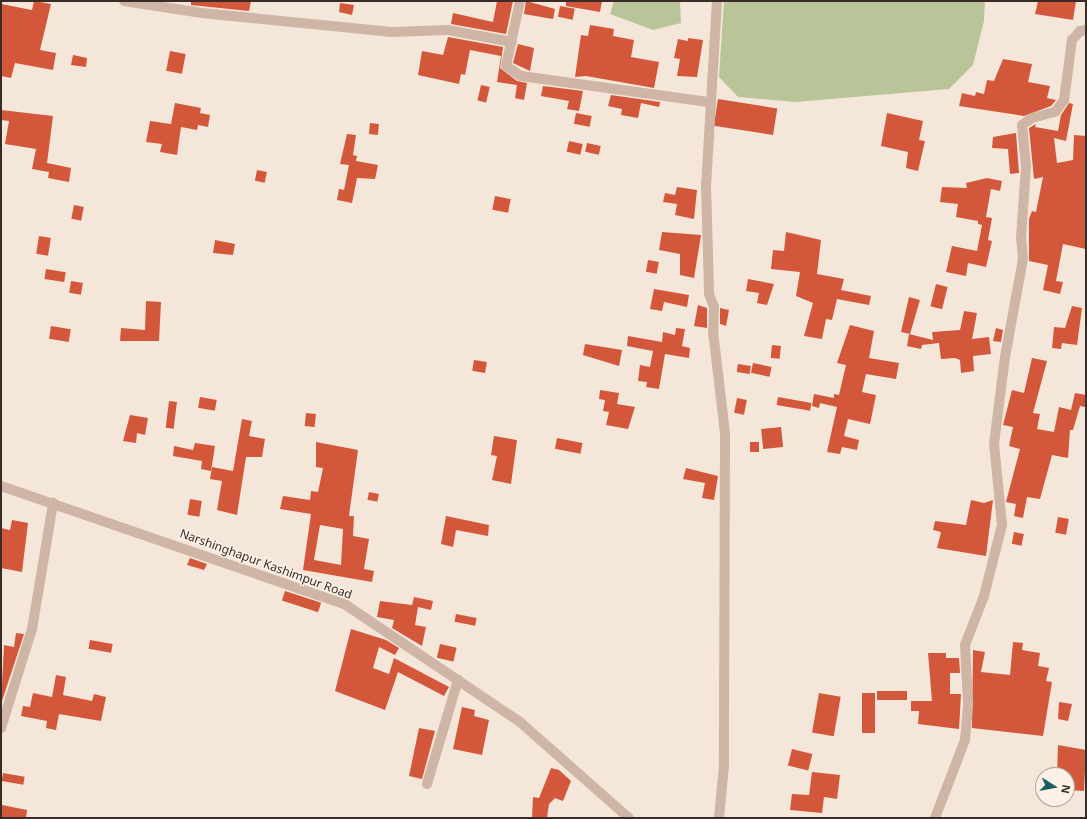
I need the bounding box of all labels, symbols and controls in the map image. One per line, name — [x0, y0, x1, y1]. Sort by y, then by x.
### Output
street label: Narshinghapur Kashimpur Road — [178, 526, 354, 602]
north arrow — [1035, 767, 1075, 807]
text: N — [1058, 783, 1075, 795]

